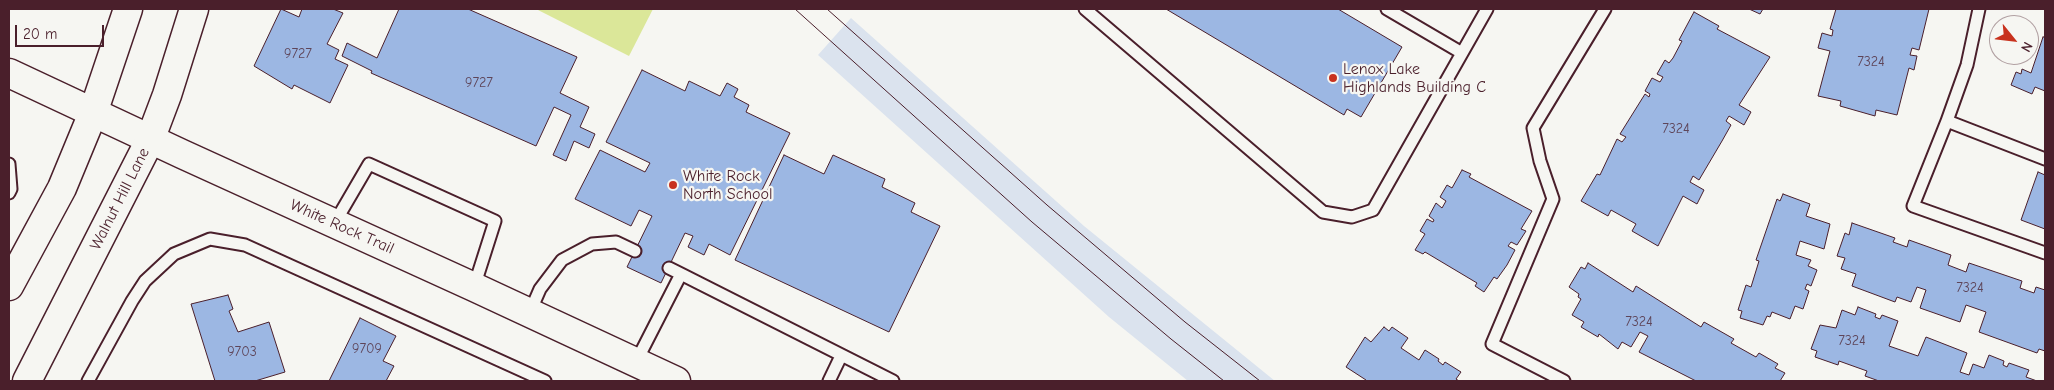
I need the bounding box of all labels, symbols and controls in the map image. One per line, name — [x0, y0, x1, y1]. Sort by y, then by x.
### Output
scale bar — [18, 15, 106, 47]
north arrow — [1989, 15, 2039, 65]
text: 20 m — [23, 25, 57, 43]
text: N — [2017, 39, 2036, 55]
house number: 9727 — [284, 46, 312, 62]
house number: 7324 — [1857, 54, 1885, 70]
place label: Lenox Lake Highlands Building C — [1343, 59, 1486, 97]
marker: Lenox Lake Highlands Building C — [1327, 72, 1339, 84]
house number: 9727 — [465, 75, 493, 91]
house number: 7324 — [1662, 121, 1690, 137]
street label: Walnut Hill Lane — [86, 145, 154, 253]
place label: White Rock North School — [683, 166, 772, 204]
marker: White Rock North School — [667, 179, 679, 191]
street label: White Rock Trail — [287, 195, 397, 259]
house number: 7324 — [1956, 280, 1984, 296]
house number: 7324 — [1625, 314, 1653, 330]
house number: 7324 — [1838, 333, 1866, 349]
house number: 9709 — [352, 341, 382, 357]
house number: 9703 — [227, 344, 257, 360]

